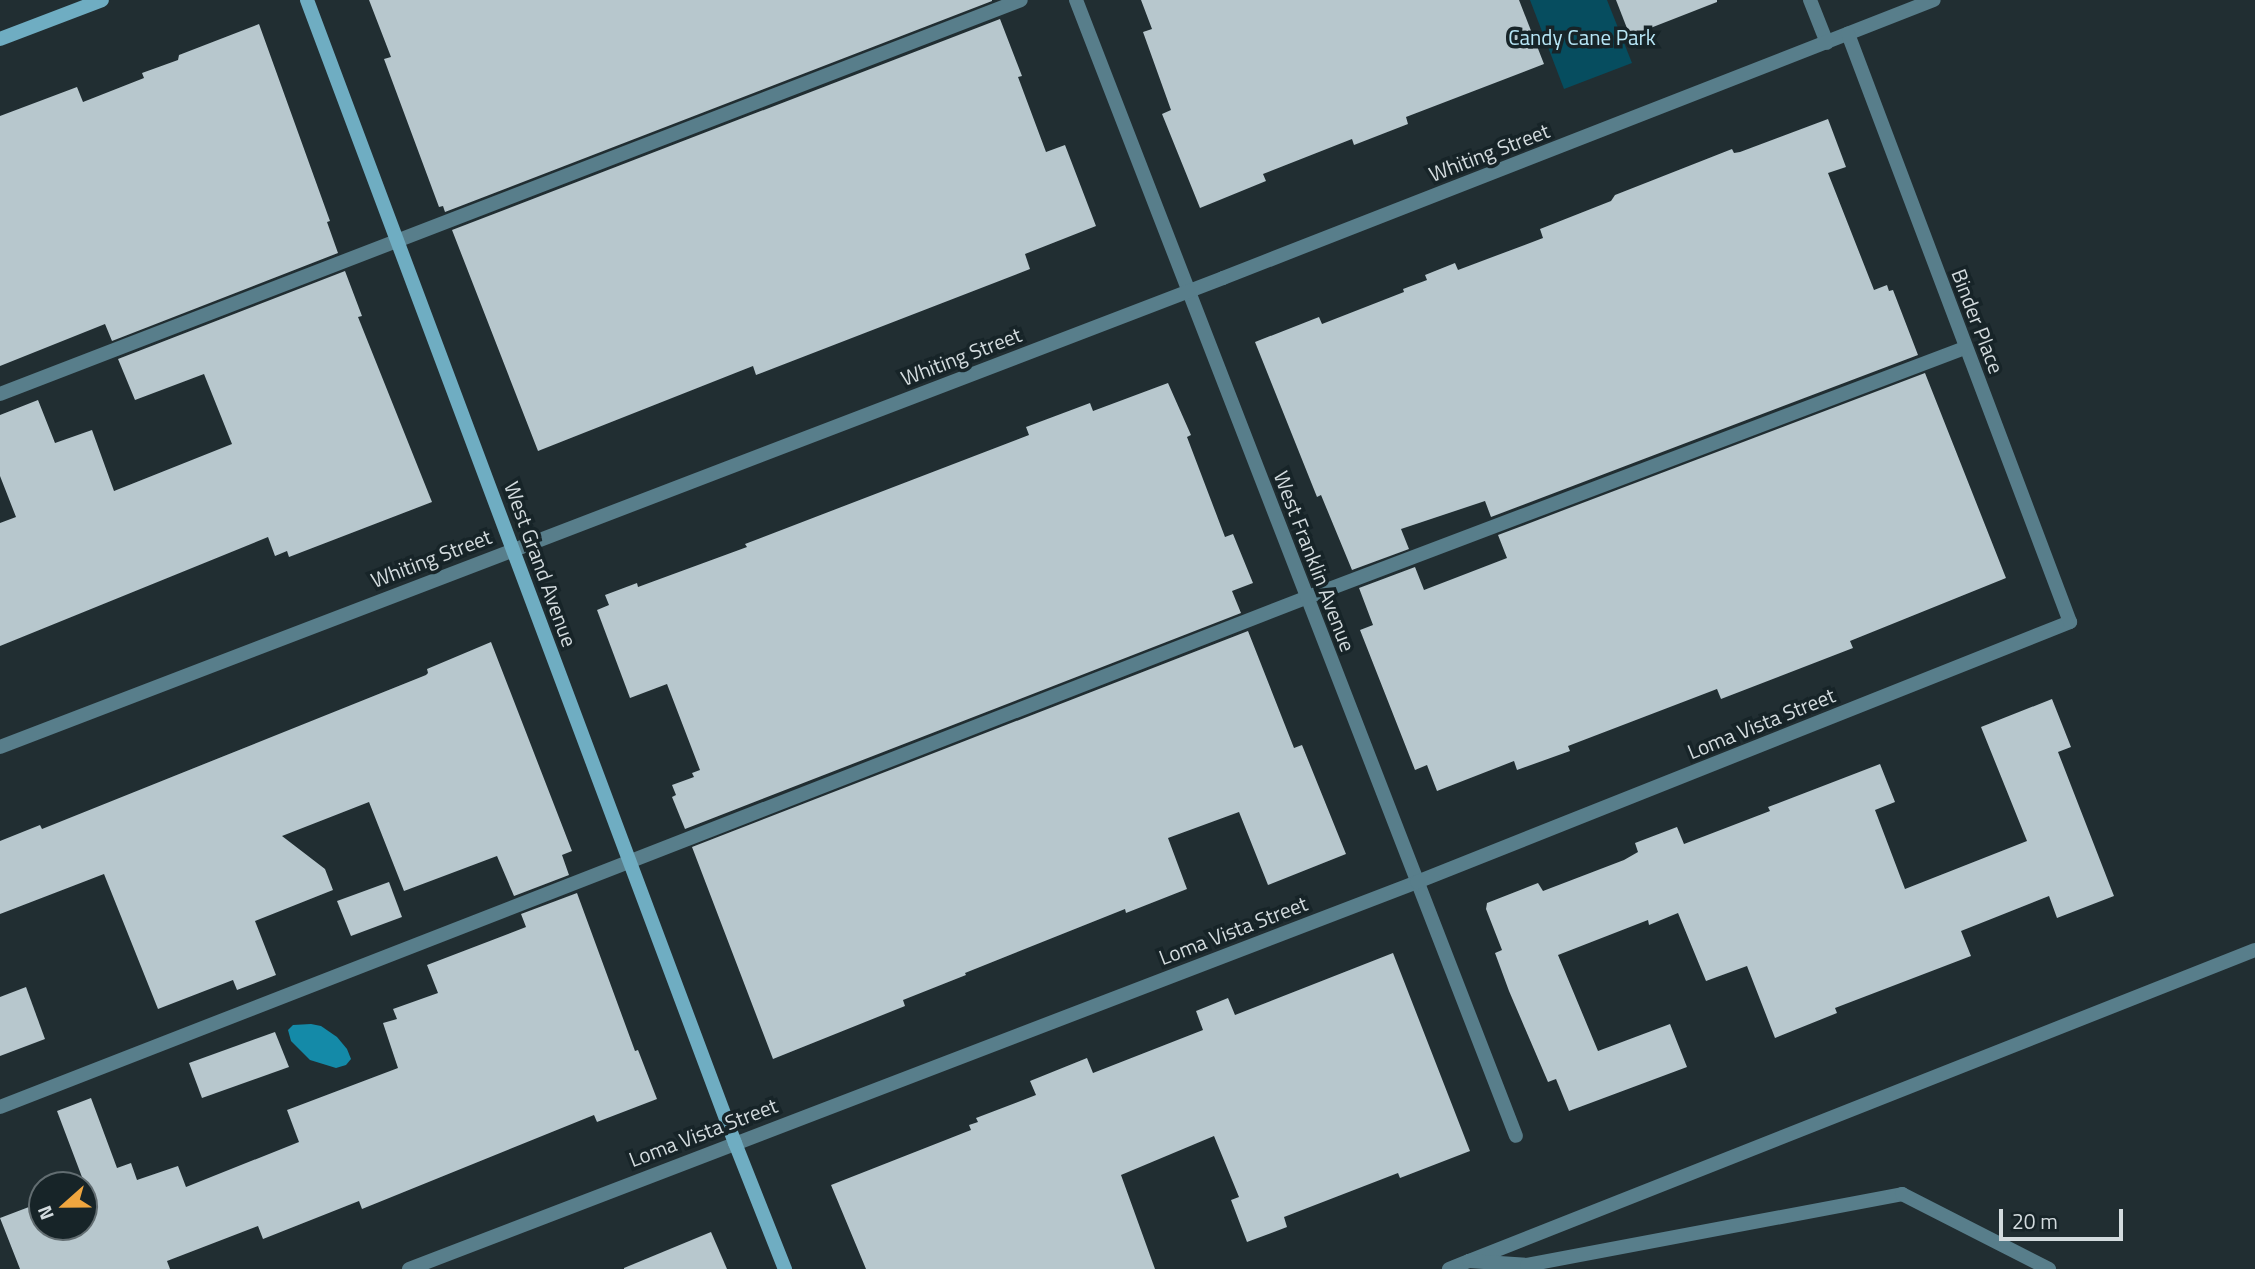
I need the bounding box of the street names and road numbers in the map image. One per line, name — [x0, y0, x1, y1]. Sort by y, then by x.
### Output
street label: Whiting Street — [1425, 117, 1553, 187]
street label: Binder Place — [1947, 265, 2009, 377]
street label: Whiting Street — [897, 321, 1025, 391]
street label: West Franklin Avenue — [1269, 467, 1361, 655]
street label: West Grand Avenue — [499, 478, 583, 650]
street label: Whiting Street — [367, 523, 495, 593]
street label: Loma Vista Street — [1684, 682, 1838, 764]
street label: Loma Vista Street — [1155, 890, 1311, 970]
street label: Loma Vista Street — [625, 1092, 781, 1172]

